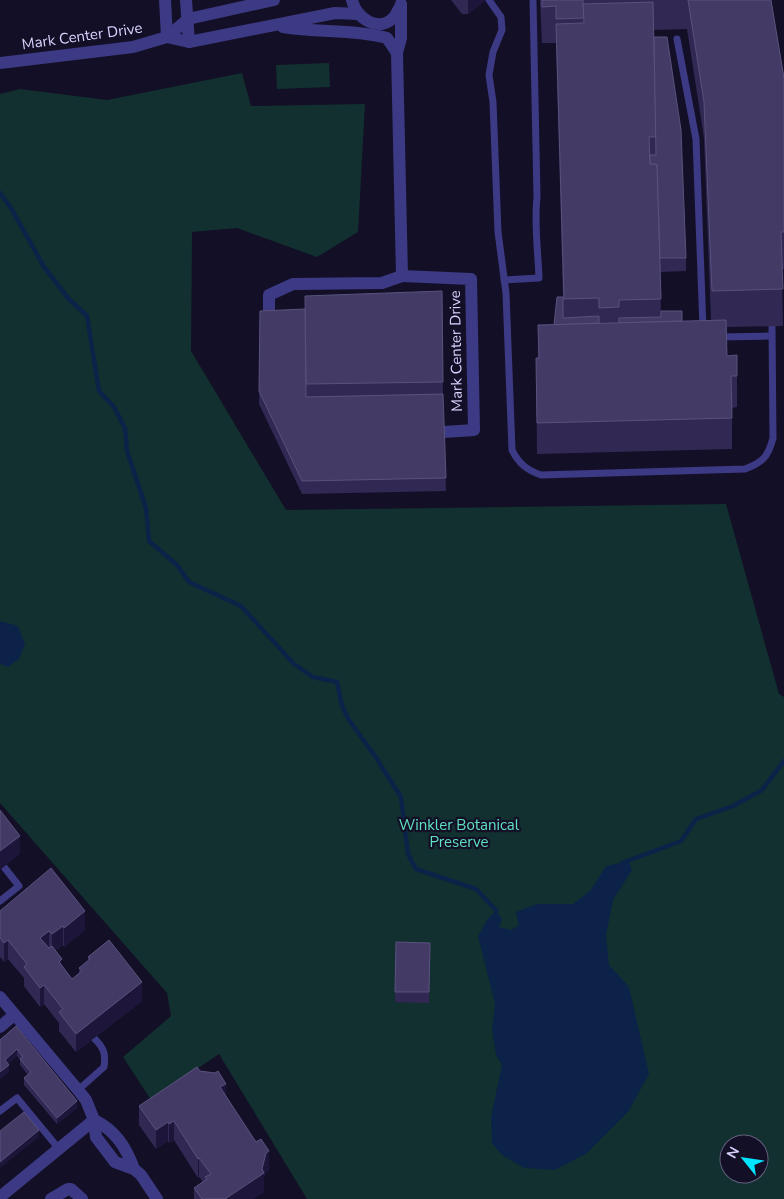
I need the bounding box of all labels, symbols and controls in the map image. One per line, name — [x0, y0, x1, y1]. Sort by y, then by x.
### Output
street label: Mark Center Drive — [20, 18, 144, 54]
street label: Mark Center Drive — [445, 290, 467, 412]
park label: Winkler Botanical Preserve — [399, 815, 520, 852]
north arrow — [719, 1134, 769, 1184]
text: N — [722, 1143, 744, 1162]

